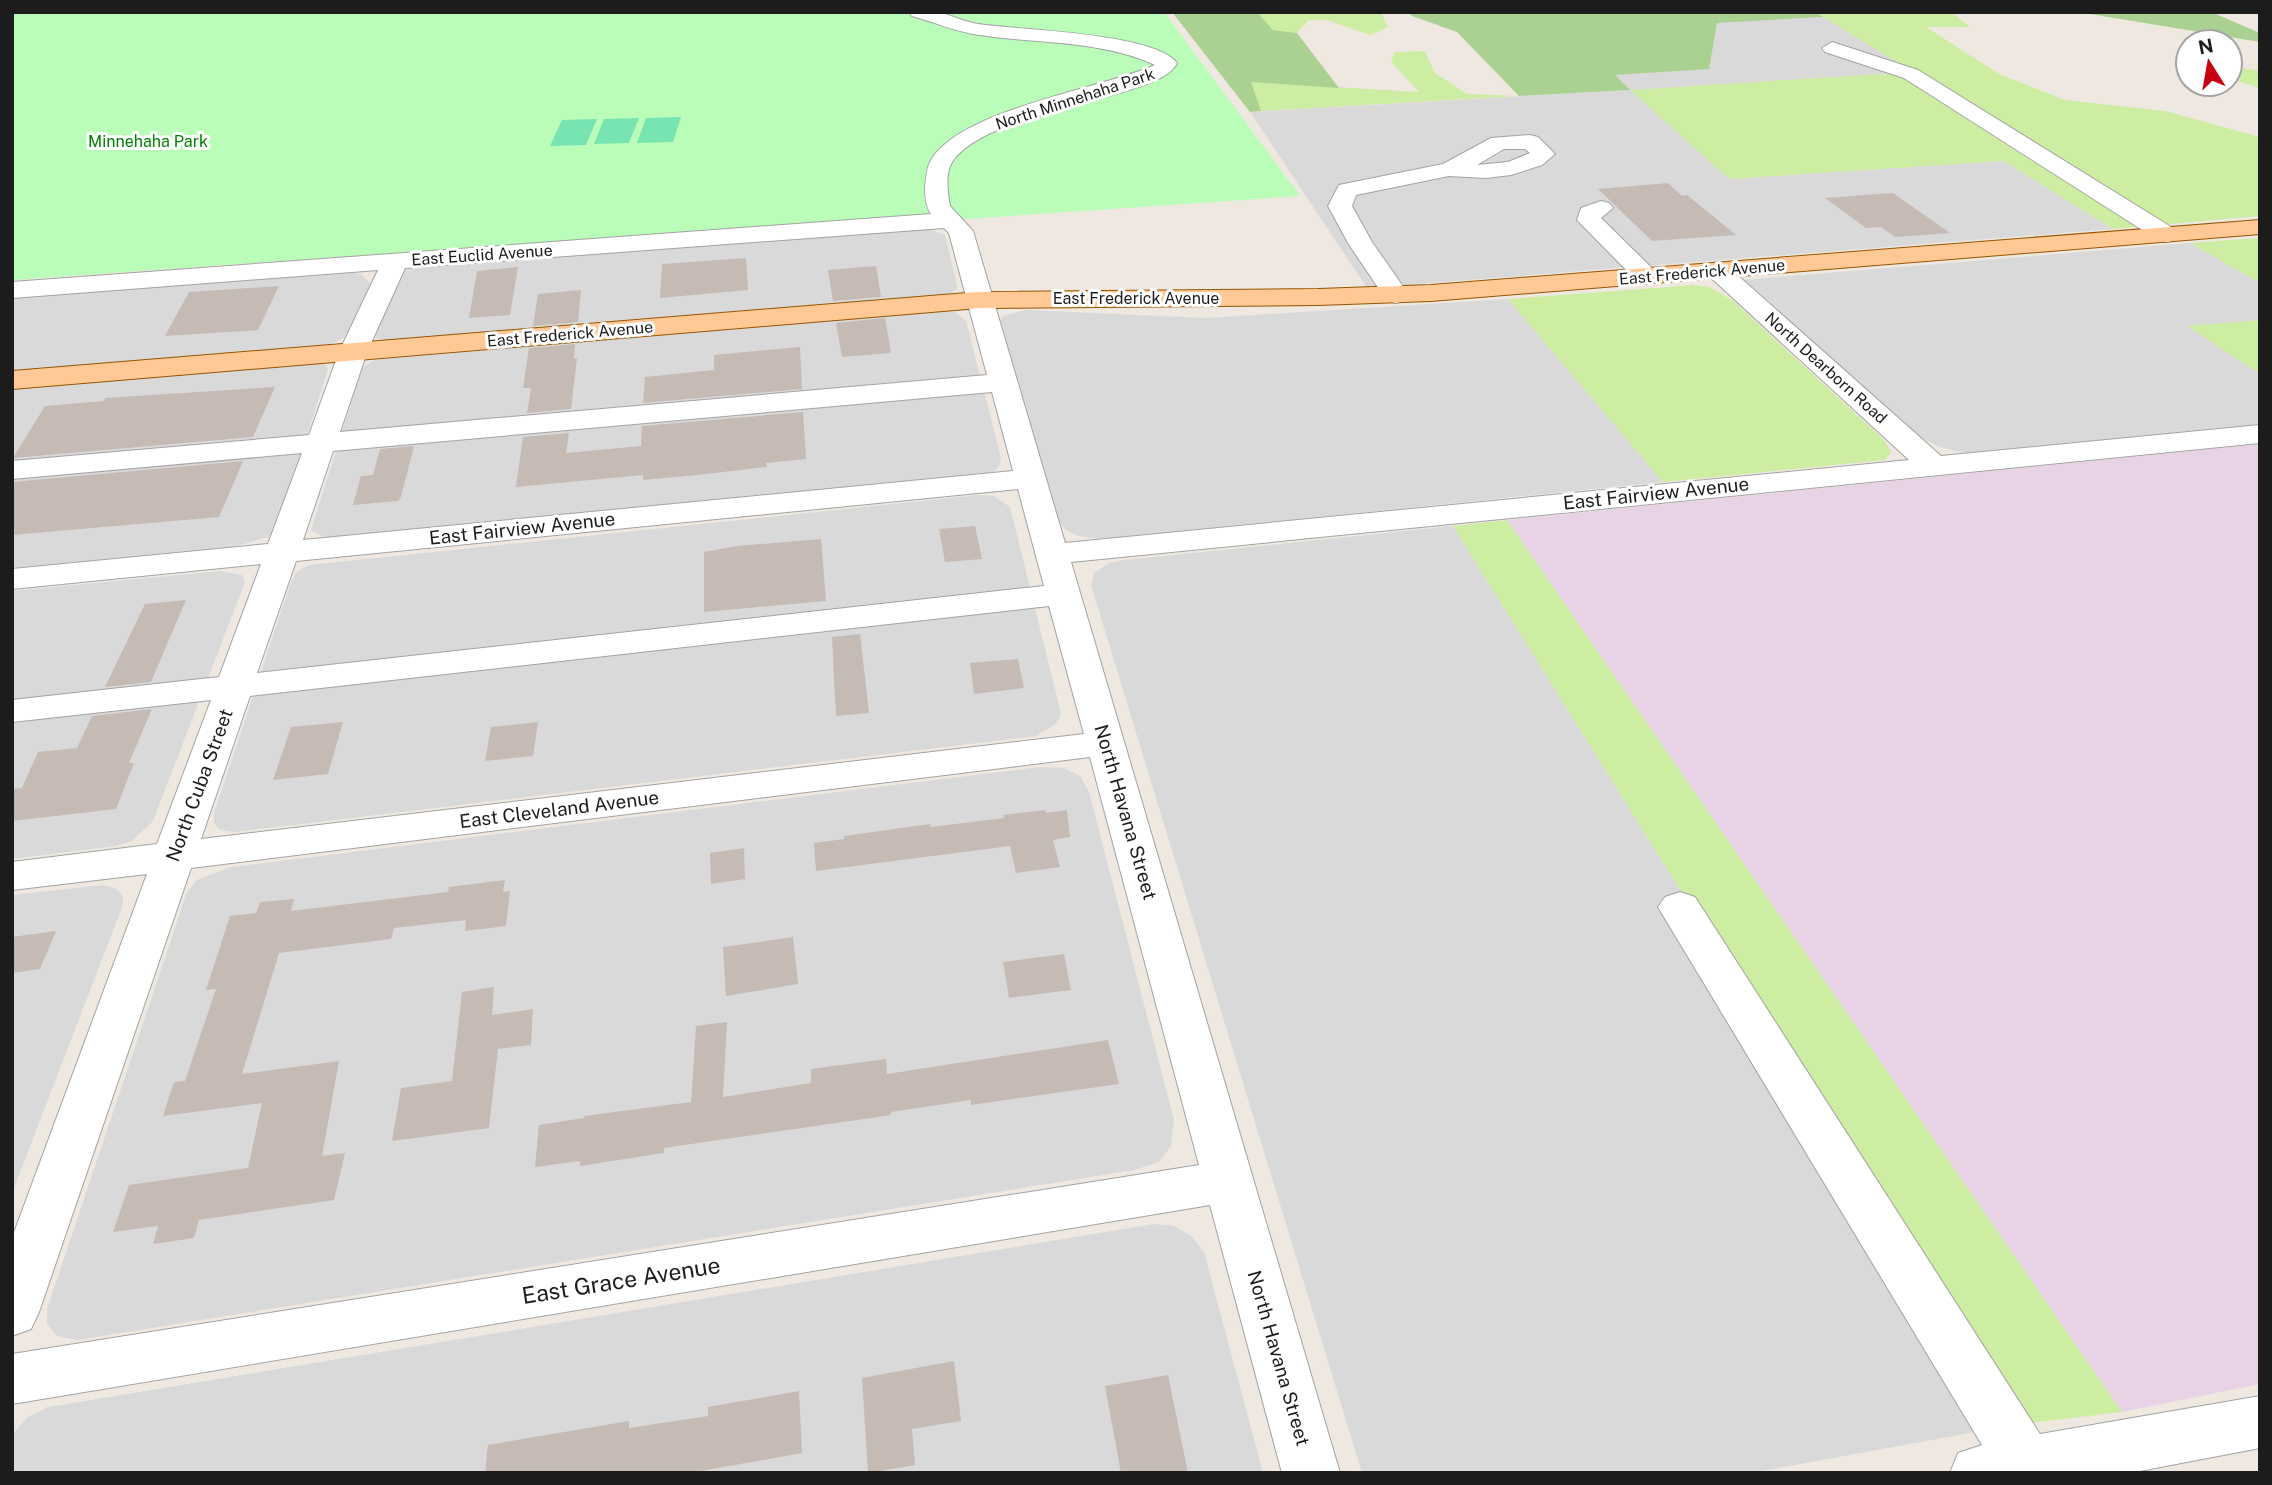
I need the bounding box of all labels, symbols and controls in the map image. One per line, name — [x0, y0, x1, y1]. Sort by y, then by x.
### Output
north arrow — [2174, 28, 2244, 98]
text: N — [2196, 34, 2215, 59]
street label: North Minnehaha Park — [993, 64, 1157, 134]
park label: Minnehaha Park — [88, 132, 208, 151]
street label: East Euclid Avenue — [411, 241, 553, 269]
street label: East Frederick Avenue — [1618, 255, 1786, 289]
street label: East Frederick Avenue — [1053, 289, 1219, 308]
street label: North Dearborn Road — [1761, 308, 1891, 428]
street label: East Frederick Avenue — [486, 317, 654, 351]
street label: East Fairview Avenue — [1562, 472, 1750, 514]
street label: East Fairview Avenue — [428, 507, 616, 549]
street label: North Cuba Street — [161, 706, 237, 864]
street label: North Havana Street — [1090, 722, 1162, 902]
street label: East Cleveland Avenue — [458, 786, 660, 832]
street label: East Grace Avenue — [520, 1251, 722, 1309]
street label: North Havana Street — [1243, 1268, 1315, 1448]

